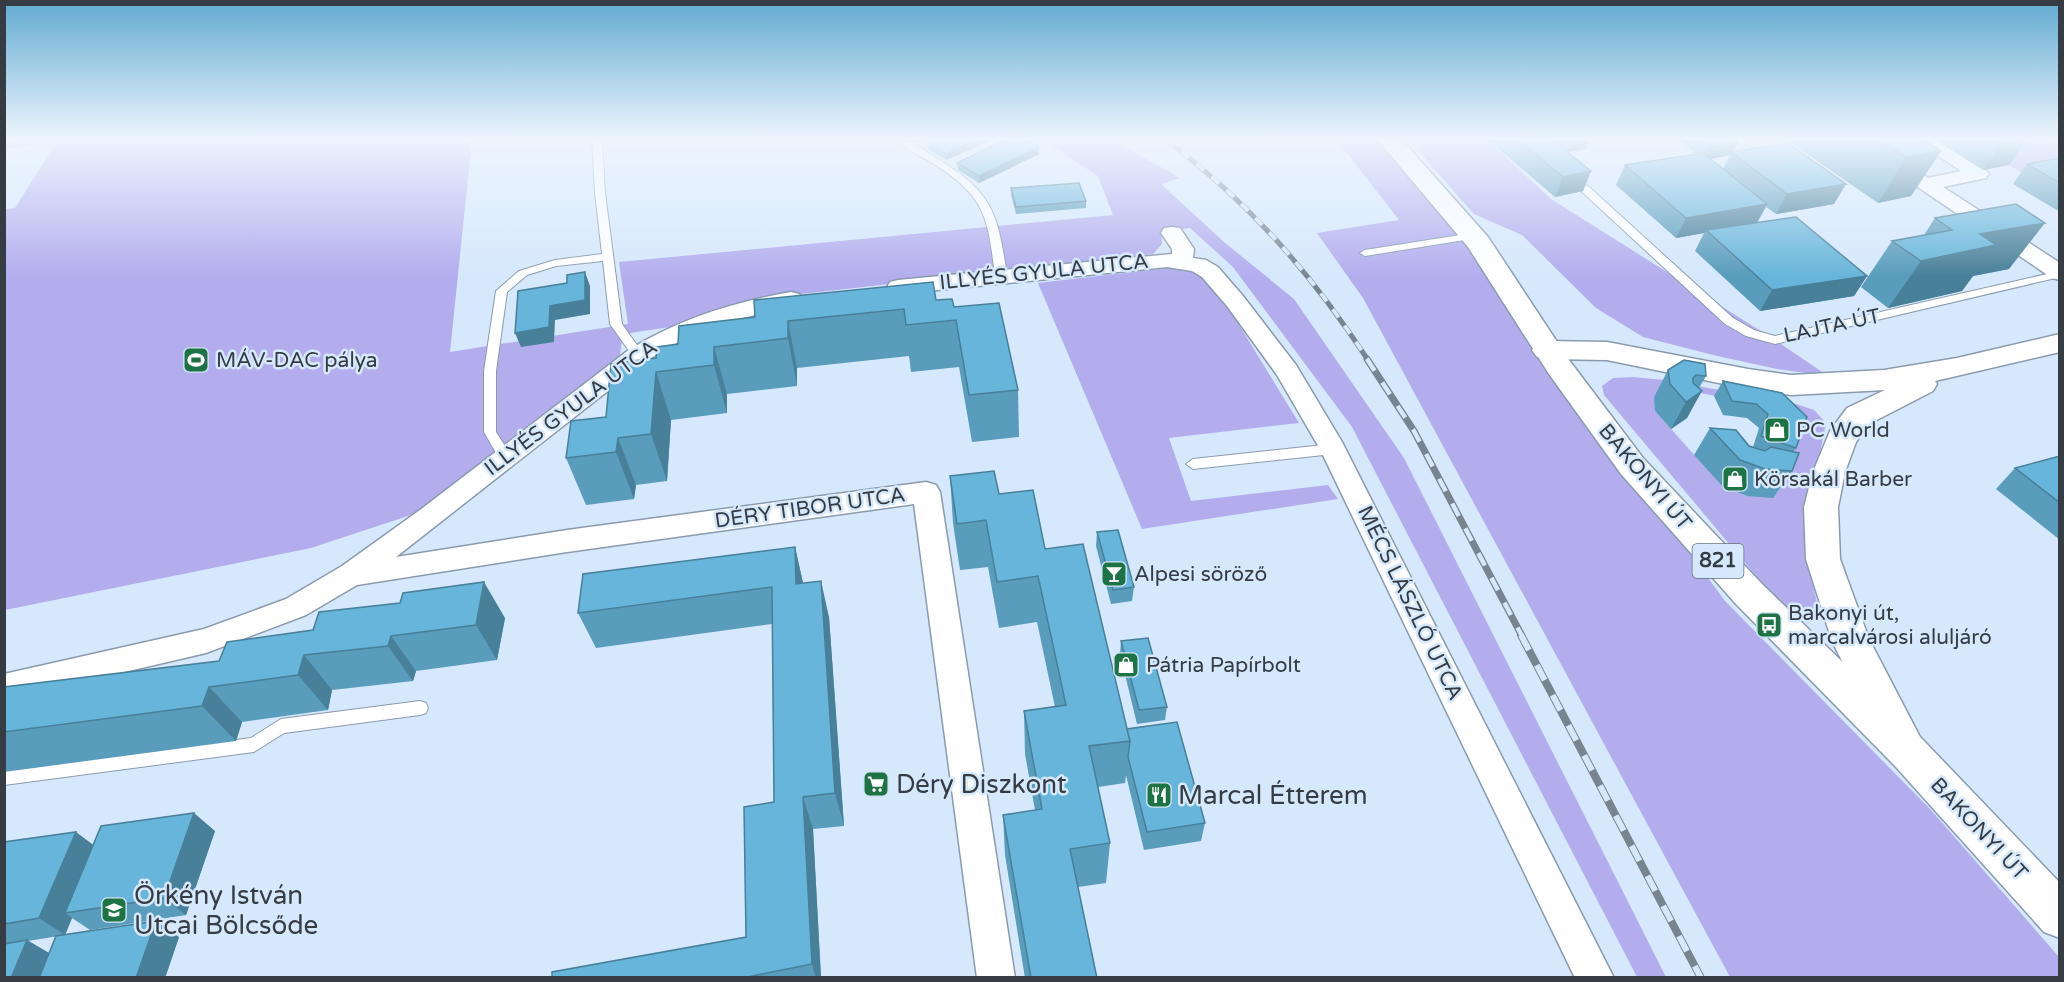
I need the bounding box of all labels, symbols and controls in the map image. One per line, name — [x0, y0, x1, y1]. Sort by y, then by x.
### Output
street label: ILLYÉS GYULA UTCA — [938, 249, 1150, 295]
street label: LAJTA ÚT — [1781, 303, 1883, 348]
street label: ILLYÉS GYULA UTCA — [480, 335, 662, 481]
sports icon: MÁV-DAC pálya — [181, 345, 211, 375]
place label: MÁV-DAC pálya — [216, 348, 378, 373]
shop icon: PC World — [1762, 415, 1792, 445]
place label: PC World — [1796, 418, 1890, 443]
street label: BAKONYI ÚT — [1593, 419, 1697, 535]
shop icon: Körsakál Barber — [1720, 464, 1750, 494]
place label: Körsakál Barber — [1754, 467, 1912, 492]
street label: DÉRY TIBOR UTCA — [713, 482, 907, 534]
street label: MÉCS LÁSZLÓ UTCA — [1352, 502, 1468, 704]
road number: 821 — [1692, 544, 1744, 578]
bar icon: Alpesi söröző — [1099, 559, 1129, 589]
place label: Alpesi söröző — [1134, 562, 1267, 587]
place label: Bakonyi út, marcalvárosi aluljáró — [1788, 601, 1992, 650]
bus stop icon: Bakonyi út, marcalvárosi aluljáró — [1754, 610, 1784, 640]
shop icon: Pátria Papírbolt — [1111, 650, 1141, 680]
place label: Pátria Papírbolt — [1146, 653, 1301, 678]
supermarket icon: Déry Diszkont — [861, 769, 891, 799]
place label: Déry Diszkont — [896, 769, 1067, 800]
street label: BAKONYI ÚT — [1925, 773, 2033, 886]
restaurant icon: Marcal Étterem — [1144, 780, 1174, 810]
place label: Marcal Étterem — [1178, 780, 1368, 811]
place label: Örkény István Utcai Bölcsőde — [134, 880, 318, 941]
school or university icon: Örkény István Utcai Bölcsőde — [99, 895, 129, 925]

